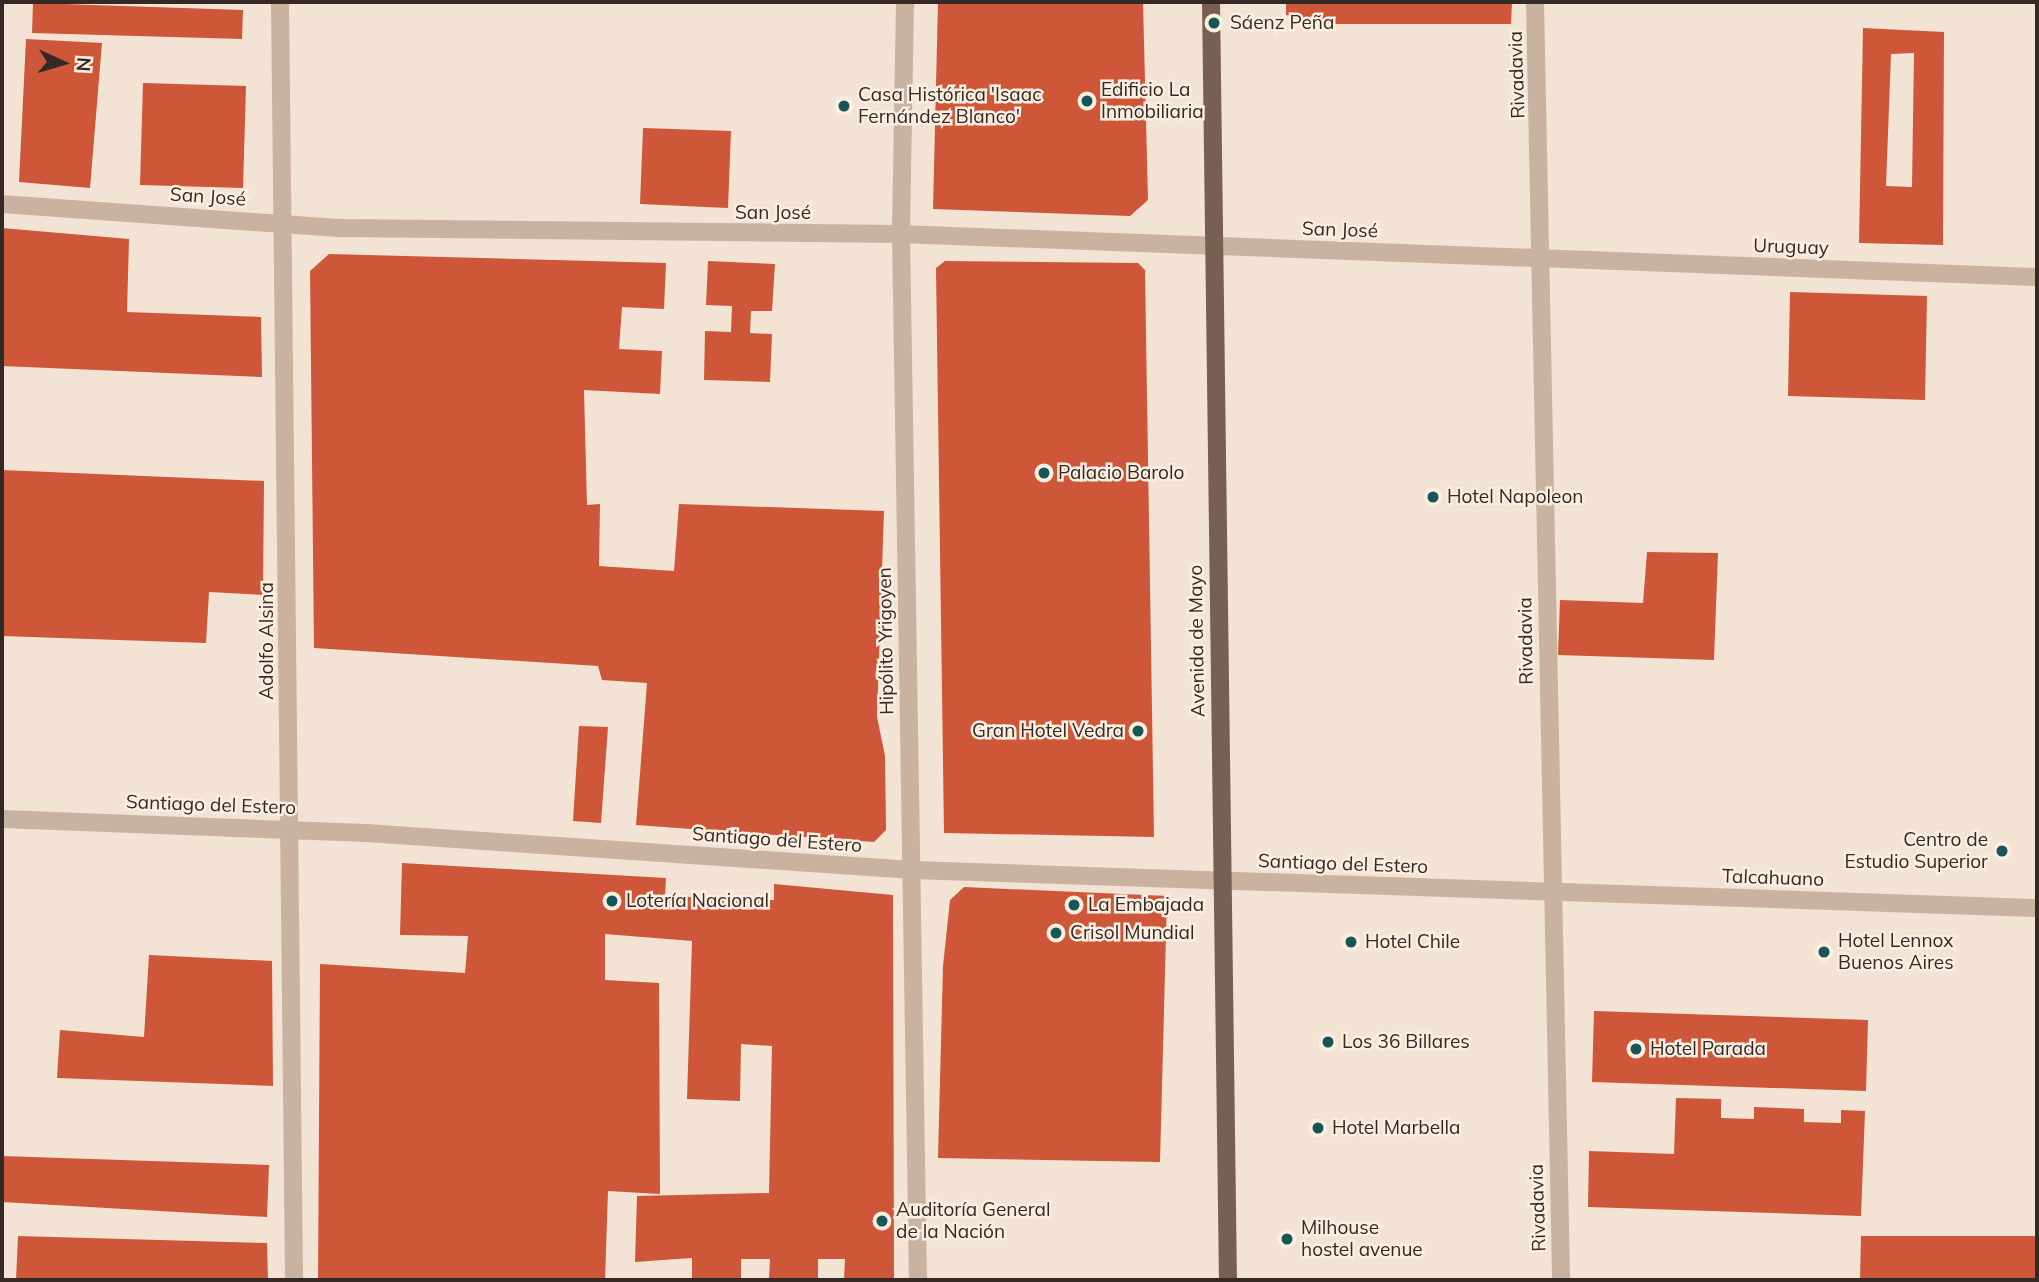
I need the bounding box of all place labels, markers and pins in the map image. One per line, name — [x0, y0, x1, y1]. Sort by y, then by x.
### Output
place label: Sáenz Peña — [1230, 12, 1334, 34]
marker: Sáenz Peña — [1204, 13, 1224, 33]
place label: Edificio La Inmobiliaria — [1101, 79, 1204, 123]
place label: Casa Histórica 'Isaac Fernández Blanco' — [858, 84, 1042, 128]
marker: Edificio La Inmobiliaria — [1079, 93, 1095, 109]
marker: Casa Histórica 'Isaac Fernández Blanco' — [836, 98, 852, 114]
place label: Palacio Barolo — [1058, 462, 1184, 484]
marker: Palacio Barolo — [1036, 465, 1052, 481]
place label: Hotel Napoleon — [1447, 486, 1583, 508]
marker: Hotel Napoleon — [1425, 489, 1441, 505]
place label: Gran Hotel Vedra — [972, 720, 1124, 742]
marker: Gran Hotel Vedra — [1130, 723, 1146, 739]
place label: Centro de Estudio Superior — [1845, 829, 1988, 873]
marker: Centro de Estudio Superior — [1994, 843, 2010, 859]
place label: Lotería Nacional — [626, 890, 769, 912]
marker: Lotería Nacional — [604, 893, 620, 909]
place label: La Embajada — [1088, 894, 1204, 916]
marker: La Embajada — [1066, 897, 1082, 913]
place label: Crisol Mundial — [1070, 922, 1194, 944]
marker: Crisol Mundial — [1048, 925, 1064, 941]
place label: Hotel Lennox Buenos Aires — [1838, 930, 1954, 974]
place label: Hotel Chile — [1365, 931, 1460, 953]
marker: Hotel Chile — [1343, 934, 1359, 950]
marker: Hotel Lennox Buenos Aires — [1816, 944, 1832, 960]
place label: Los 36 Billares — [1342, 1031, 1470, 1053]
marker: Los 36 Billares — [1320, 1034, 1336, 1050]
place label: Hotel Parada — [1650, 1038, 1766, 1060]
marker: Hotel Parada — [1628, 1041, 1644, 1057]
place label: Hotel Marbella — [1332, 1117, 1460, 1139]
marker: Hotel Marbella — [1310, 1120, 1326, 1136]
place label: Auditoría General de la Nación — [896, 1199, 1050, 1243]
marker: Auditoría General de la Nación — [874, 1213, 890, 1229]
place label: Milhouse hostel avenue — [1301, 1217, 1423, 1261]
marker: Milhouse hostel avenue — [1279, 1231, 1295, 1247]

